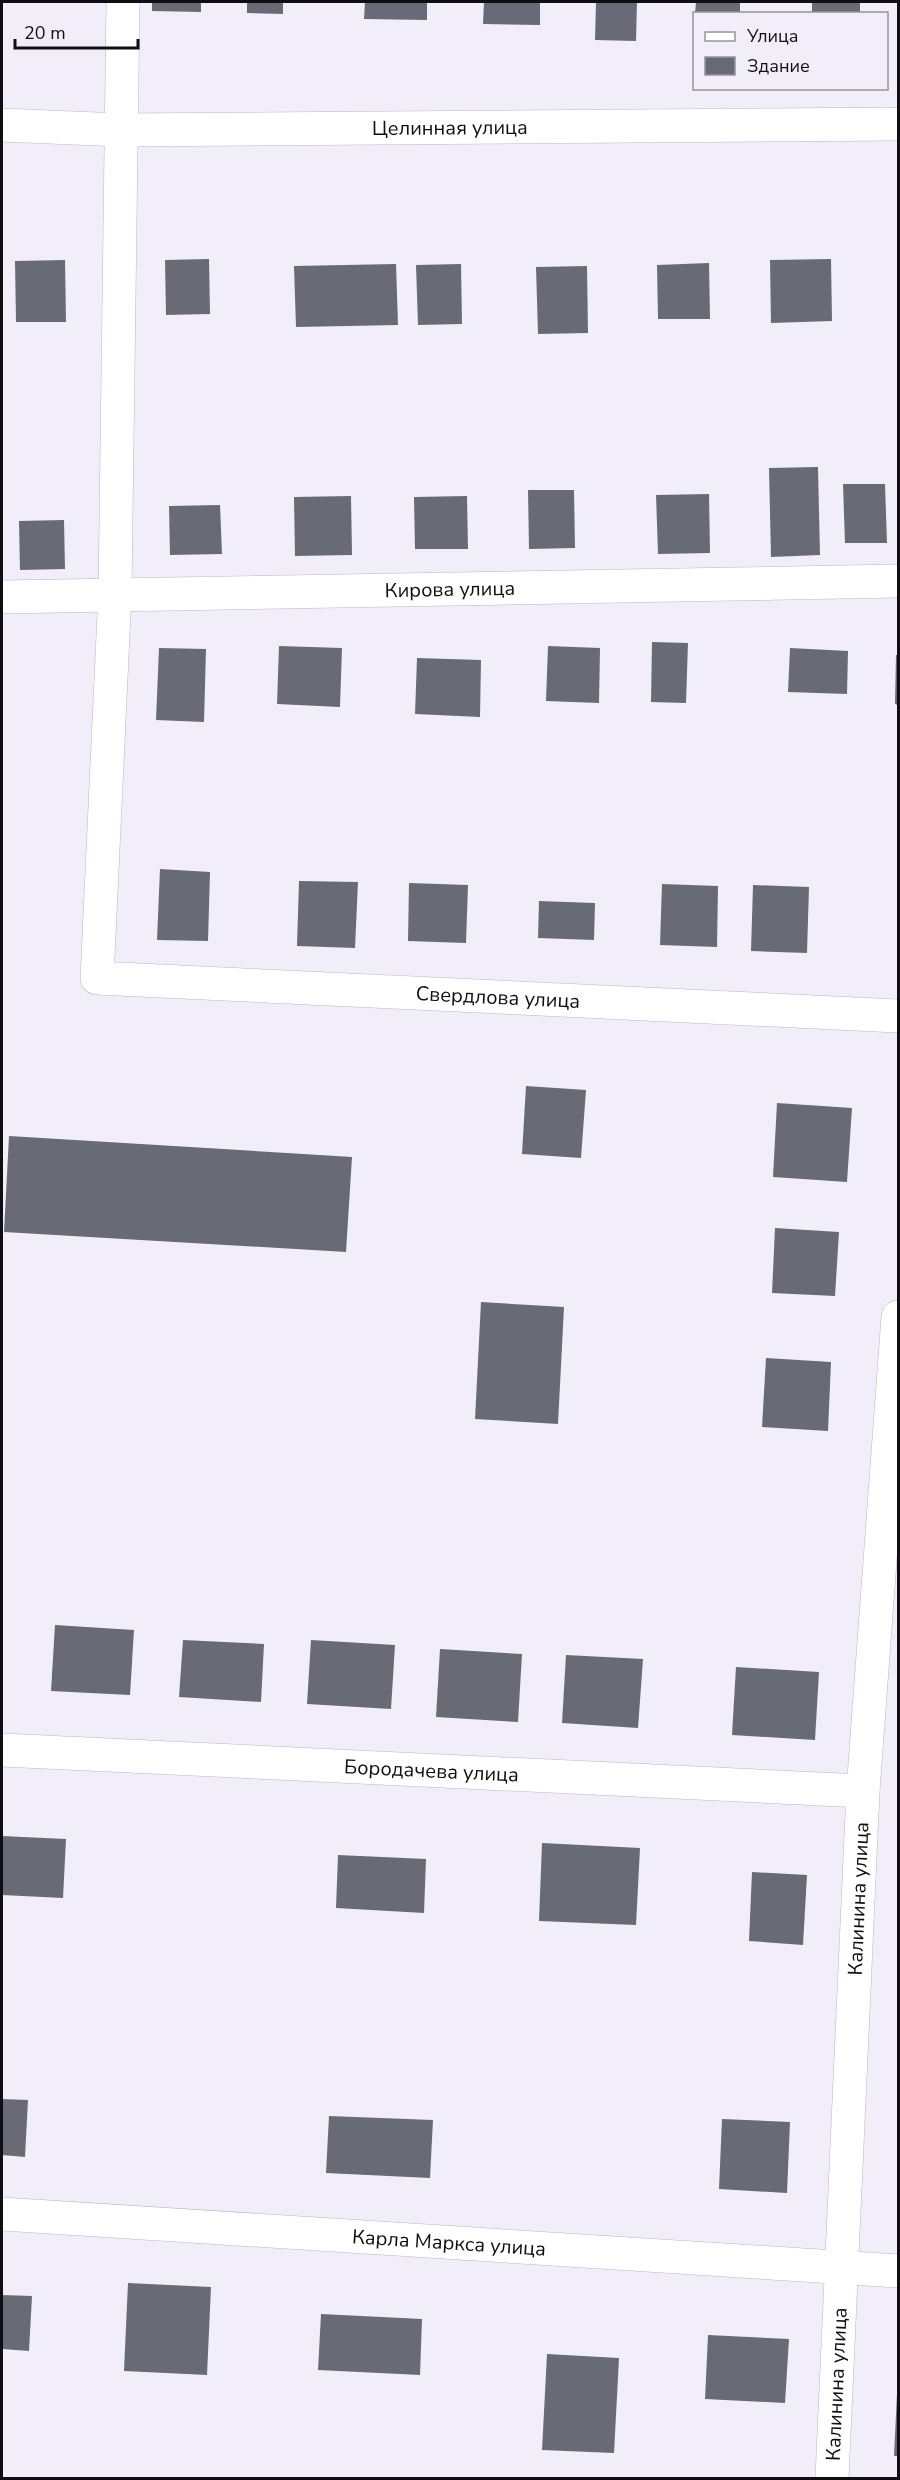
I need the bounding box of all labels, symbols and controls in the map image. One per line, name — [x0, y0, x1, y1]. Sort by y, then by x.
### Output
scale bar — [15, 12, 138, 50]
legend — [693, 12, 888, 90]
text: 20 m — [24, 21, 66, 45]
text: Улица — [746, 24, 798, 48]
text: Здание — [747, 54, 810, 78]
street label: Целинная улица — [372, 113, 528, 142]
street label: Кирова улица — [384, 574, 515, 604]
street label: Свердлова улица — [415, 980, 581, 1014]
street label: Бородачева улица — [344, 1753, 520, 1788]
street label: Калинина улица — [841, 1821, 875, 1976]
street label: Карла Маркса улица — [351, 2223, 547, 2262]
street label: Калинина улица — [819, 2307, 853, 2461]

